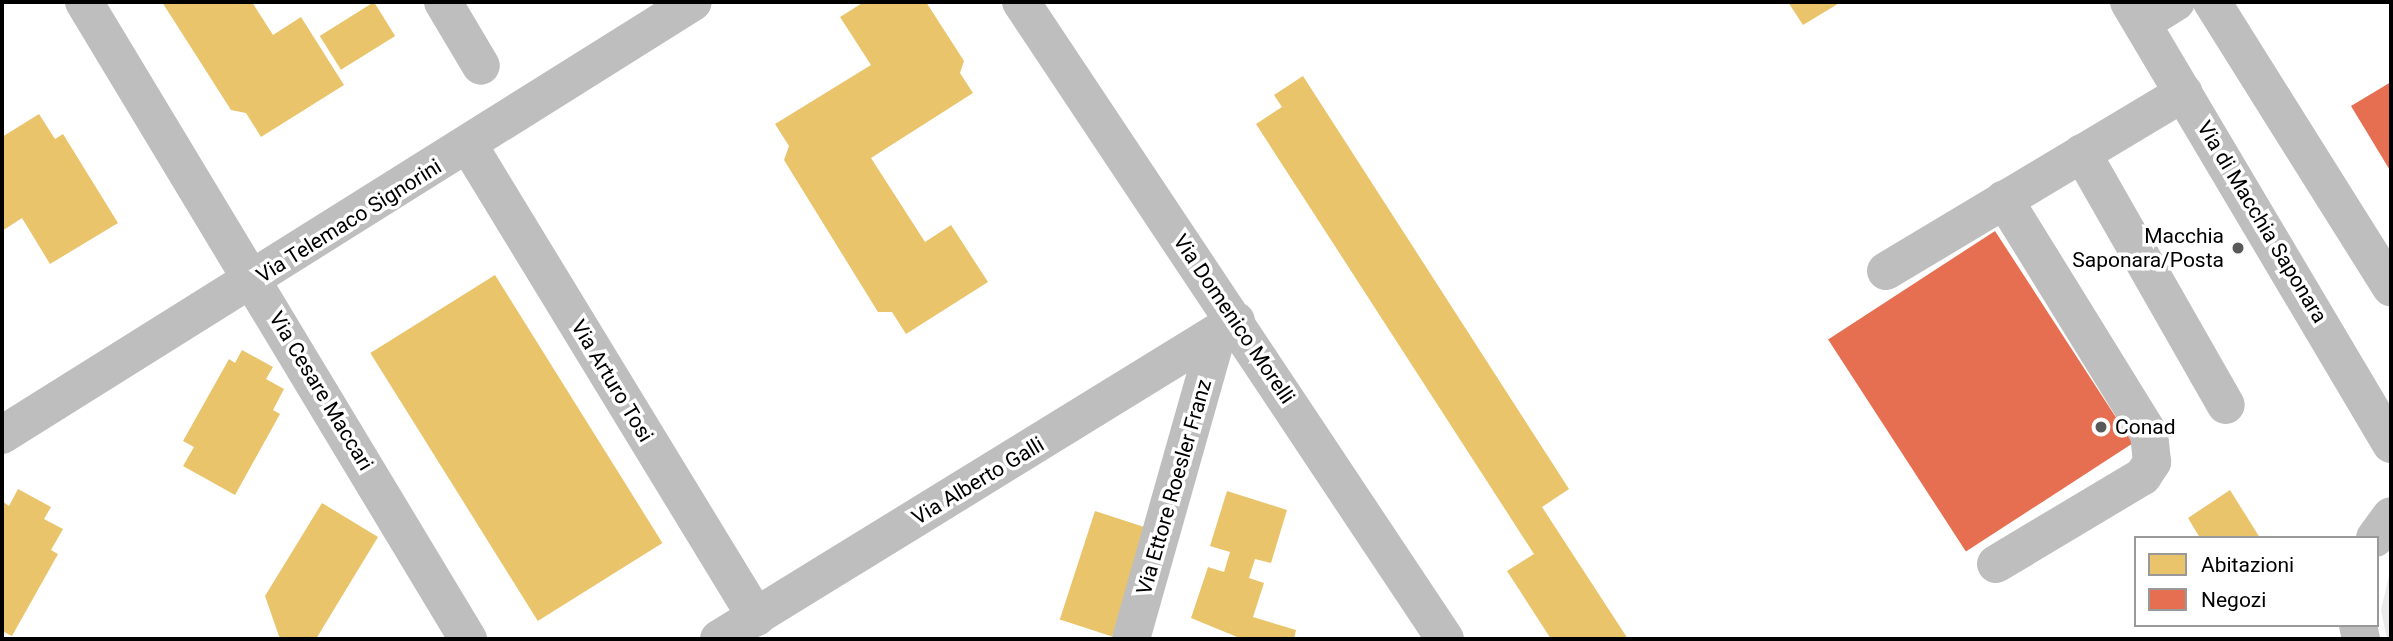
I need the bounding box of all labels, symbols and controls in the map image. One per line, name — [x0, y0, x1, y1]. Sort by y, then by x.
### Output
street label: Via di Macchia Saponara — [2192, 116, 2332, 328]
street label: Via Telemaco Signorini — [252, 154, 446, 288]
place label: Macchia Saponara/Posta — [2072, 223, 2224, 273]
street label: Via Domenico Morelli — [1168, 229, 1300, 409]
marker: Macchia Saponara/Posta — [2230, 240, 2246, 256]
street label: Via Cesare Maccari — [264, 307, 378, 475]
street label: Via Arturo Tosi — [566, 315, 658, 447]
street label: Via Ettore Roesler Franz — [1131, 376, 1217, 598]
place label: Conad — [2115, 414, 2176, 440]
marker: Conad — [2093, 419, 2109, 435]
street label: Via Alberto Galli — [907, 432, 1049, 530]
legend — [2134, 536, 2379, 627]
text: Abitazioni — [2201, 553, 2294, 577]
text: Negozi — [2201, 588, 2266, 612]

